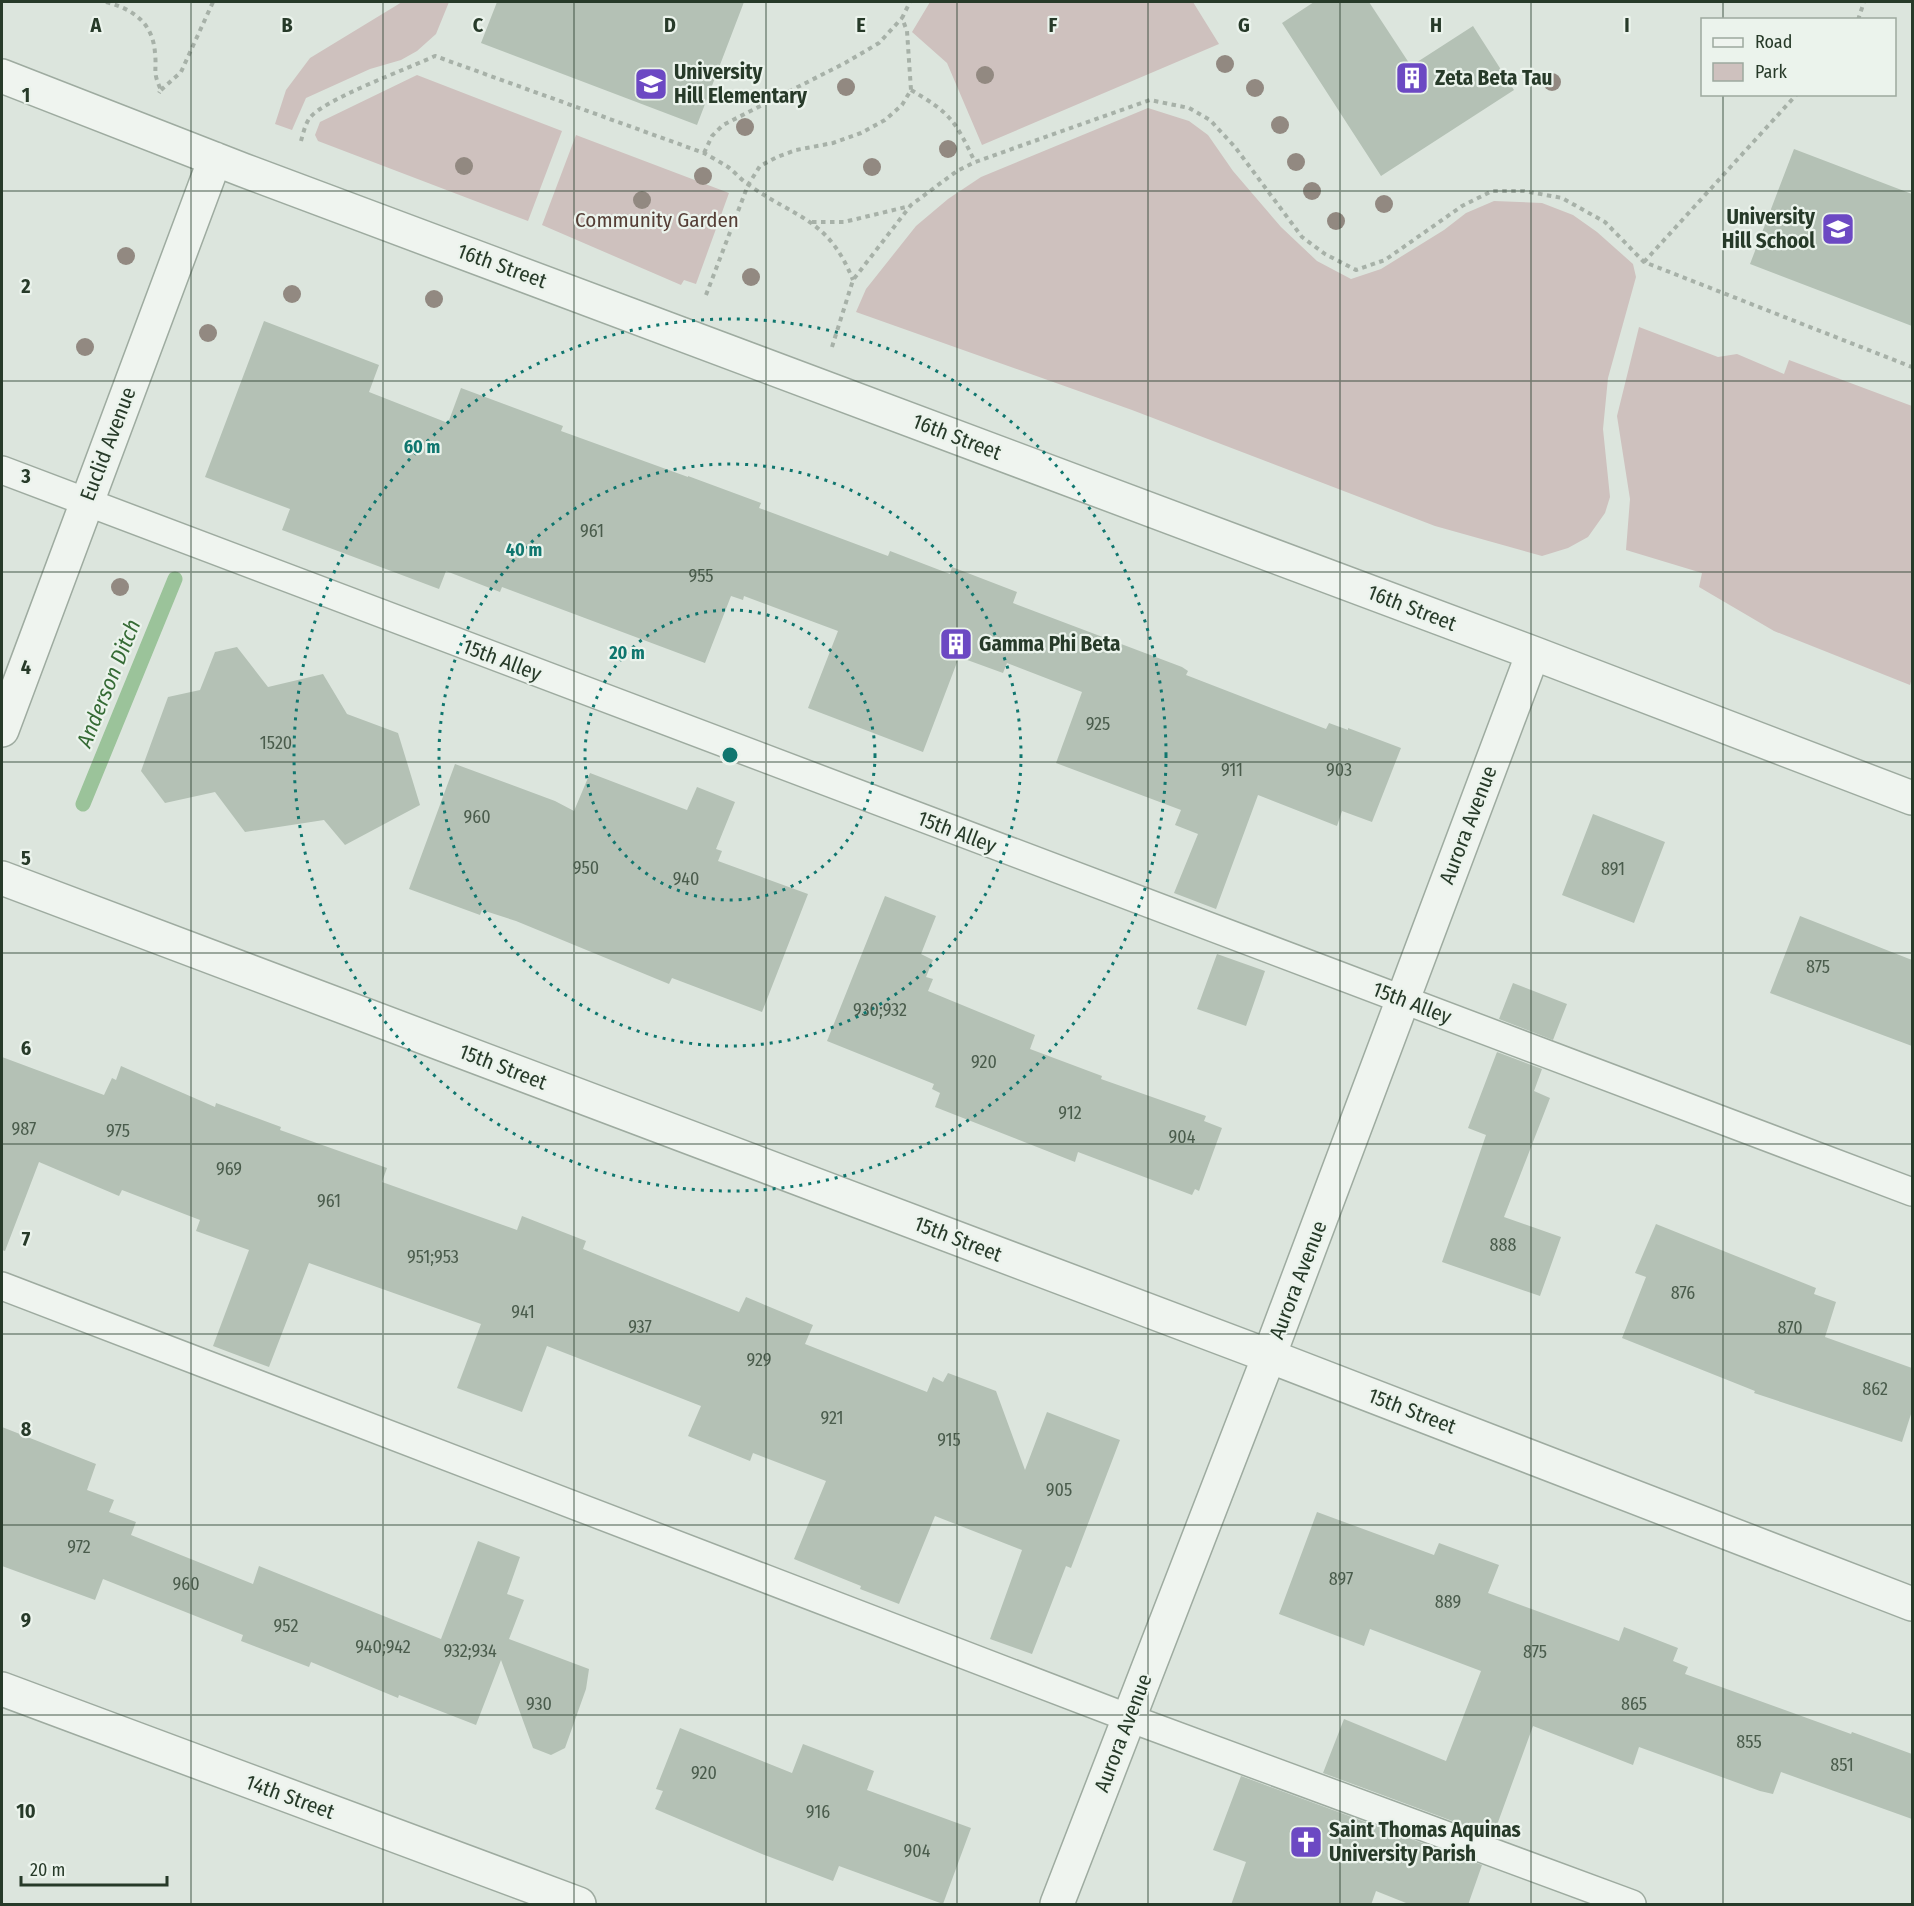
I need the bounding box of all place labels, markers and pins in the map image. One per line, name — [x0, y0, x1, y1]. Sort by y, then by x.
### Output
place label: University Hill Elementary — [674, 59, 808, 109]
building icon: Zeta Beta Tau — [1394, 60, 1430, 96]
place label: Zeta Beta Tau — [1435, 65, 1552, 91]
school or university icon: University Hill Elementary — [633, 66, 669, 102]
place label: University Hill School — [1722, 204, 1816, 254]
school or university icon: University Hill School — [1820, 211, 1856, 247]
building icon: Gamma Phi Beta — [938, 626, 974, 662]
place label: Gamma Phi Beta — [979, 631, 1121, 657]
centre of rings — [720, 745, 740, 765]
place label: Saint Thomas Aquinas University Parish — [1329, 1817, 1521, 1867]
church icon: Saint Thomas Aquinas University Parish — [1288, 1824, 1324, 1860]

